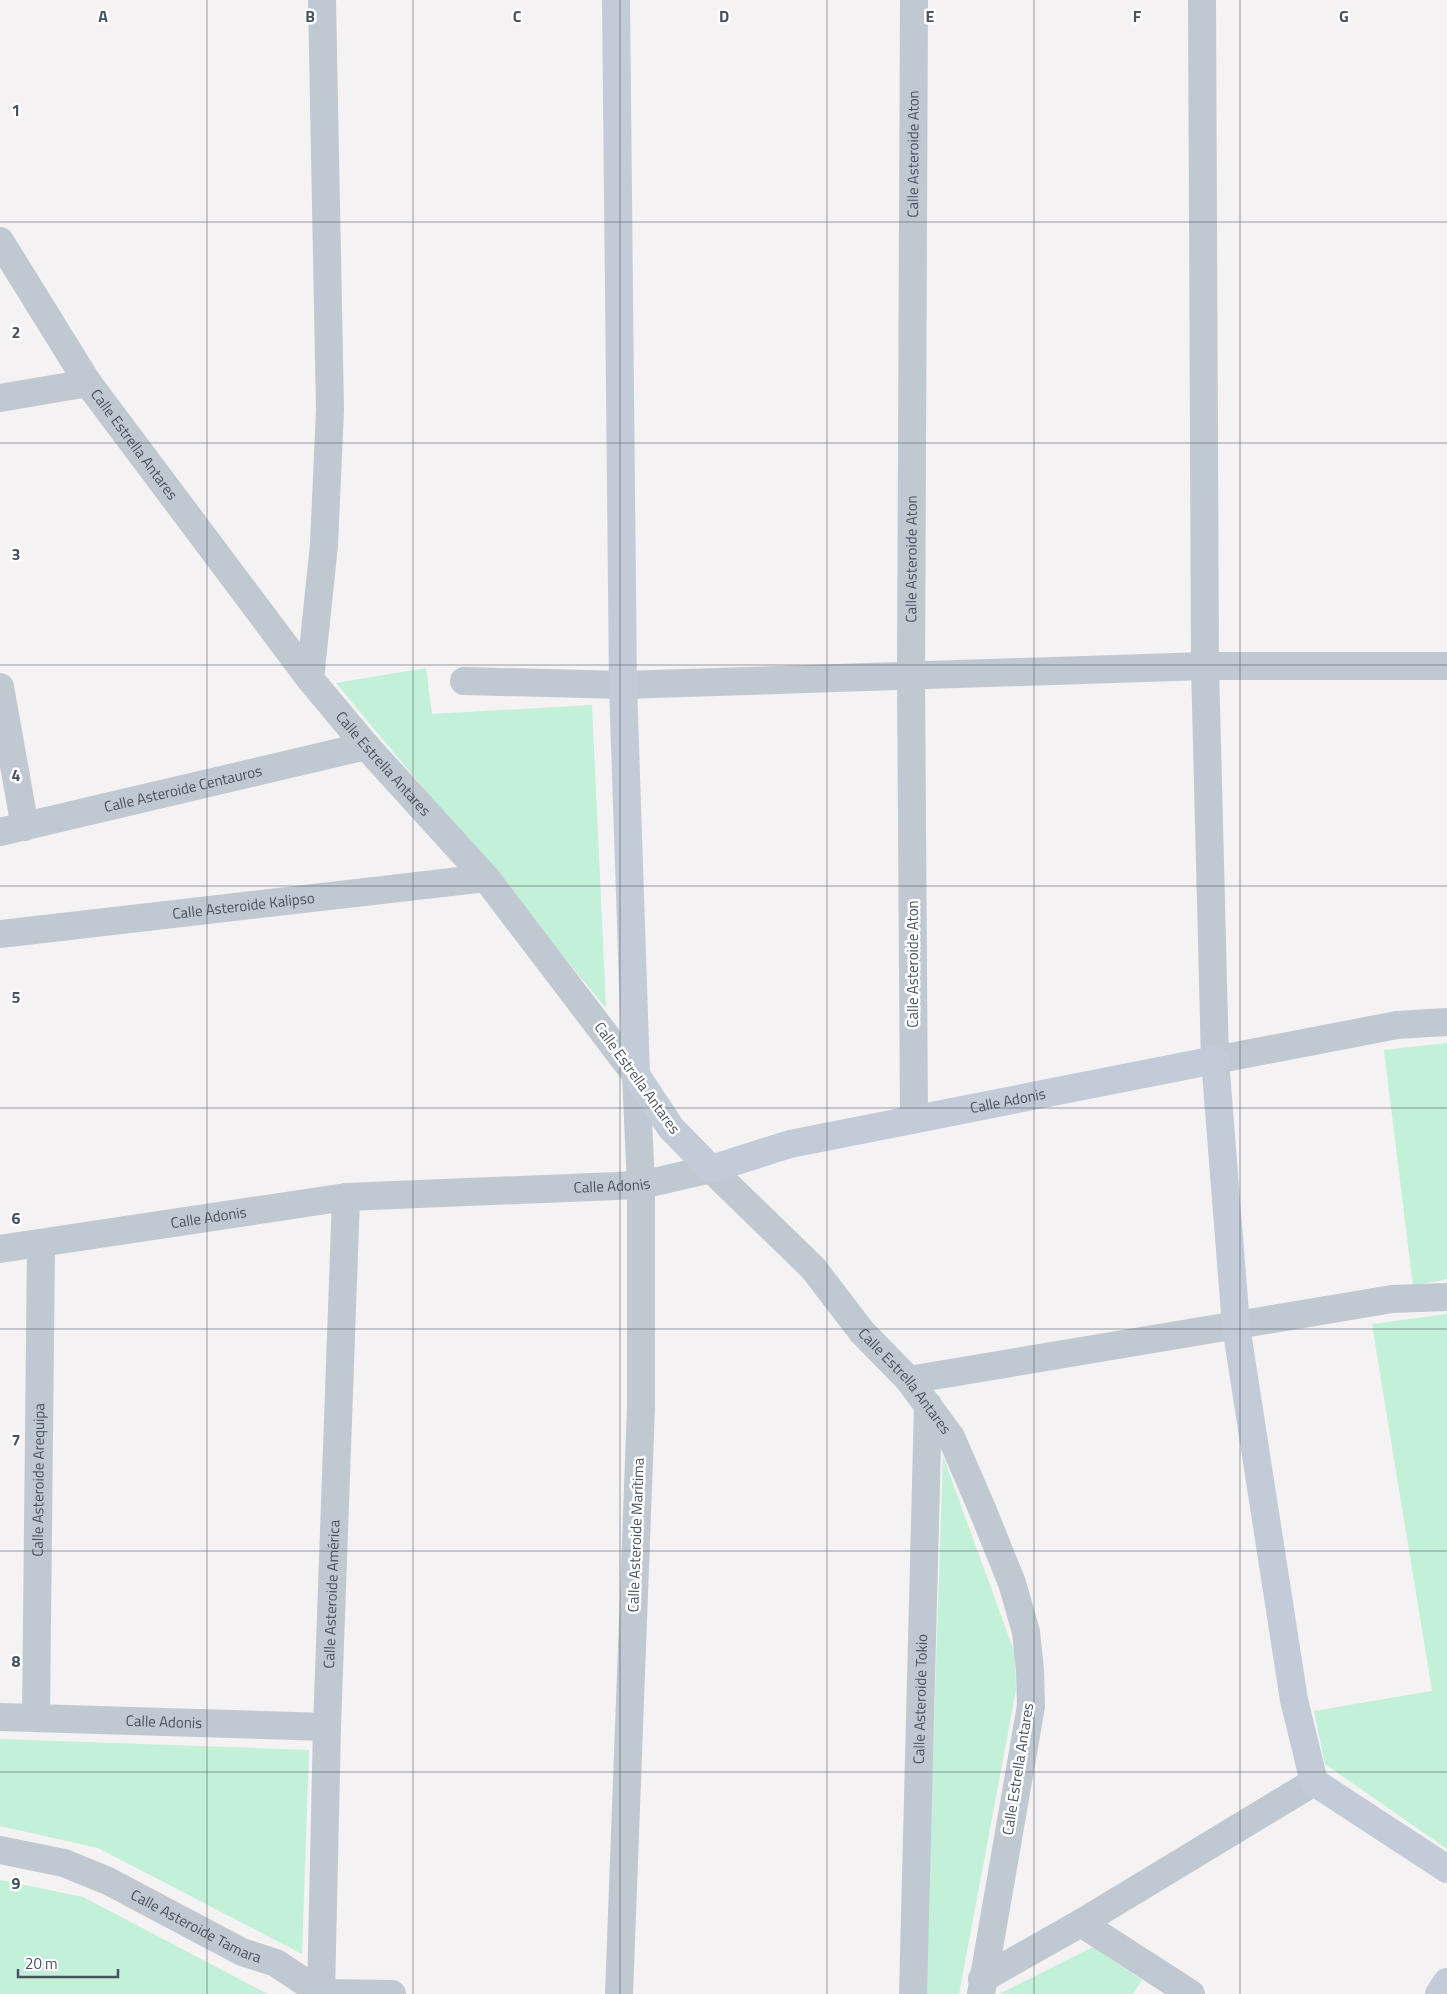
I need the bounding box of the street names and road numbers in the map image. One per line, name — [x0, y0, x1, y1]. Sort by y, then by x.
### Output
street label: Calle Asteroide Aton — [901, 90, 925, 218]
street label: Calle Estrella Antares — [85, 384, 184, 505]
street label: Calle Asteroide Aton — [899, 495, 923, 623]
street label: Calle Estrella Antares — [330, 706, 436, 821]
street label: Calle Asteroide Centauros — [102, 759, 264, 818]
street label: Calle Asteroide Kalipso — [171, 886, 316, 925]
street label: Calle Asteroide Aton — [901, 900, 924, 1028]
street label: Calle Estrella Antares — [589, 1017, 686, 1139]
street label: Calle Adonis — [968, 1082, 1048, 1119]
street label: Calle Adonis — [573, 1171, 652, 1199]
street label: Calle Adonis — [169, 1200, 248, 1234]
street label: Calle Estrella Antares — [853, 1322, 957, 1439]
street label: Calle Asteroide Arequipa — [26, 1403, 50, 1557]
street label: Calle Asteroide Marítima — [621, 1457, 650, 1613]
street label: Calle Asteroide América — [317, 1519, 345, 1669]
street label: Calle Asteroide Tokio — [907, 1634, 933, 1764]
street label: Calle Estrella Antares — [996, 1701, 1039, 1837]
street label: Calle Adonis — [125, 1709, 203, 1734]
street label: Calle Asteroide Tamara — [127, 1883, 265, 1969]

